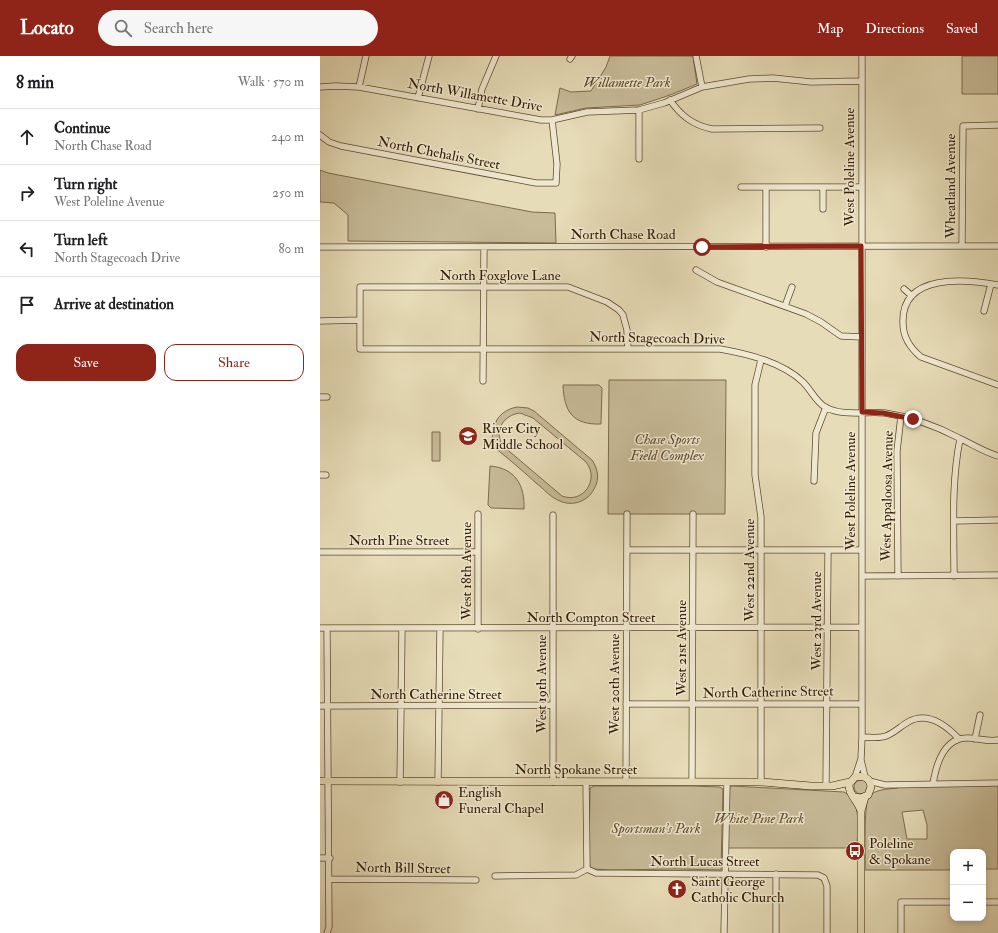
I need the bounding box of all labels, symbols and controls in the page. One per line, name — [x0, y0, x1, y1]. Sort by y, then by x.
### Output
search box — [98, 10, 378, 46]
text: Locato — [20, 16, 74, 40]
icon: search — [112, 17, 134, 39]
text: Search here — [144, 19, 213, 38]
text: Map — [817, 20, 843, 37]
text: Directions — [865, 20, 924, 37]
text: Saved — [946, 20, 978, 37]
text: 8 min — [16, 72, 54, 93]
text: Walk · 570 m — [238, 74, 304, 90]
park label: Willamette Park — [583, 74, 671, 91]
street label: North Willamette Drive — [406, 75, 544, 115]
street label: West Poleline Avenue — [841, 107, 858, 227]
text: Continue — [54, 119, 110, 138]
icon: ahead — [16, 126, 38, 148]
text: 240 m — [271, 129, 304, 145]
street label: North Chehalis Street — [376, 133, 502, 173]
street label: Wheatland Avenue — [942, 133, 959, 239]
text: North Chase Road — [54, 138, 152, 154]
text: Turn right — [54, 175, 117, 194]
icon: right — [16, 182, 38, 204]
text: 250 m — [272, 185, 304, 201]
text: West Poleline Avenue — [54, 194, 164, 210]
street label: North Chase Road — [570, 226, 676, 243]
text: Turn left — [54, 231, 108, 250]
icon: left — [16, 238, 38, 260]
route start — [693, 238, 711, 256]
text: 80 m — [278, 241, 304, 257]
text: North Stagecoach Drive — [54, 250, 180, 266]
street label: North Foxglove Lane — [440, 267, 561, 284]
icon: arrive — [16, 294, 38, 316]
text: Arrive at destination — [54, 295, 174, 314]
street label: North Stagecoach Drive — [589, 328, 725, 348]
button: Save — [16, 344, 156, 381]
button: Share — [164, 344, 304, 381]
route end — [904, 410, 922, 428]
place label: River City Middle School — [482, 420, 563, 453]
school or university icon: River City Middle School — [457, 425, 479, 447]
street label: West Appaloosa Avenue — [877, 430, 898, 563]
park label: Chase Sports Field Complex — [629, 431, 704, 464]
street label: West Poleline Avenue — [842, 431, 859, 551]
street label: West 22nd Avenue — [741, 518, 758, 622]
street label: West 18th Avenue — [458, 522, 475, 621]
street label: North Pine Street — [349, 532, 450, 549]
street label: West 23rd Avenue — [808, 571, 825, 672]
street label: West 21st Avenue — [673, 600, 690, 697]
street label: North Compton Street — [526, 609, 656, 627]
street label: West 20th Avenue — [606, 633, 623, 735]
street label: West 19th Avenue — [533, 635, 550, 734]
street label: North Catherine Street — [702, 682, 834, 702]
street label: North Catherine Street — [370, 686, 502, 703]
street label: North Spokane Street — [515, 761, 638, 779]
place label: English Funeral Chapel — [458, 784, 545, 818]
shop icon: English Funeral Chapel — [433, 789, 455, 811]
park label: White Pine Park — [714, 810, 804, 827]
park label: Sportsman's Park — [611, 820, 701, 837]
place label: Poleline & Spokane — [869, 835, 931, 869]
bus stop icon: Poleline & Spokane — [844, 840, 866, 862]
map controls — [950, 849, 986, 921]
button: + — [950, 849, 986, 885]
street label: North Lucas Street — [650, 853, 760, 870]
street label: North Bill Street — [355, 859, 451, 877]
place label: Saint George Catholic Church — [691, 873, 785, 906]
church icon: Saint George Catholic Church — [666, 878, 688, 900]
button: − — [950, 885, 986, 921]

